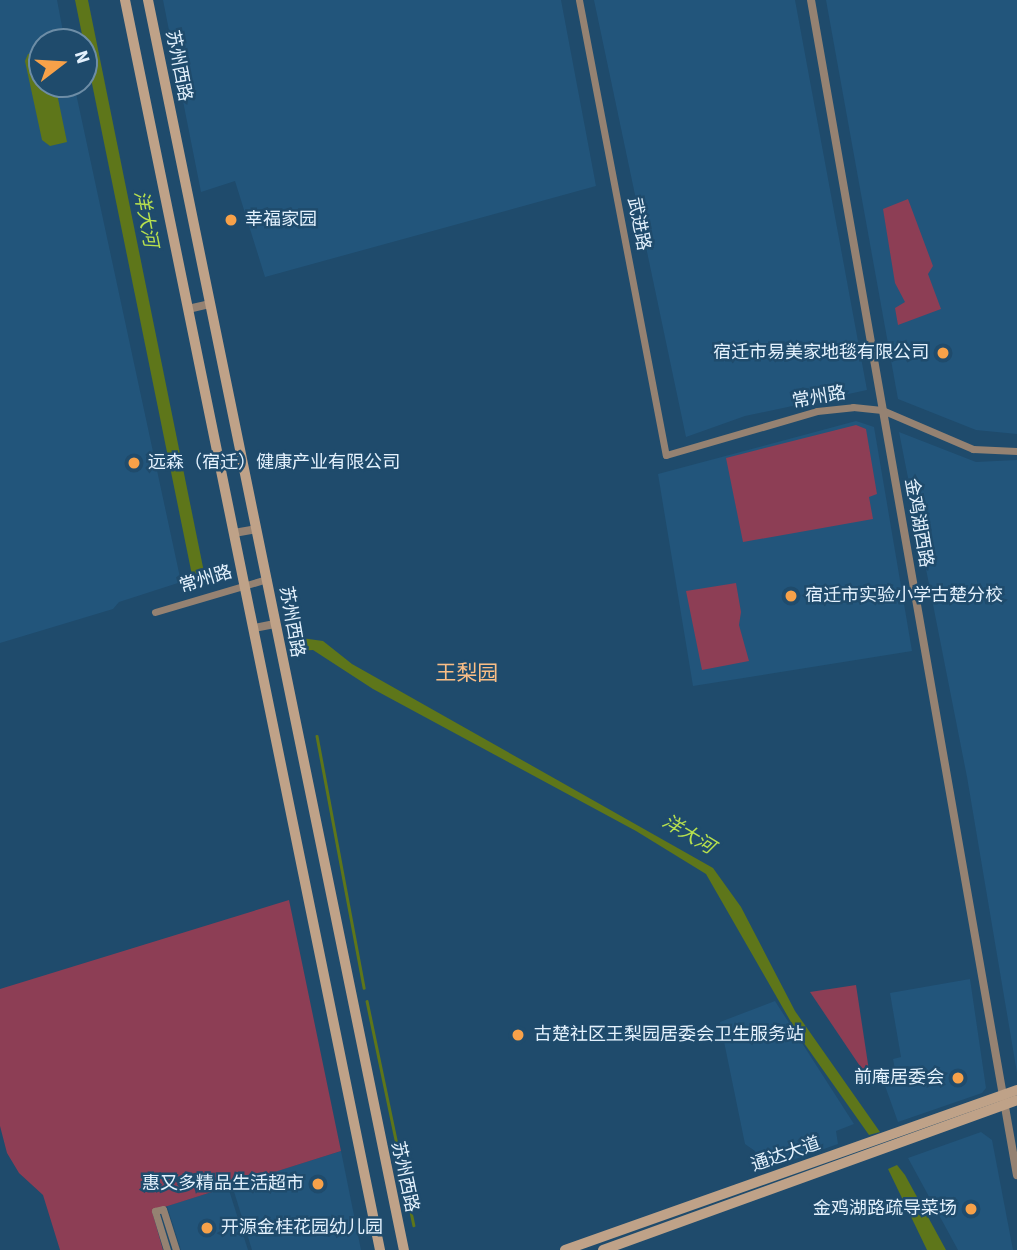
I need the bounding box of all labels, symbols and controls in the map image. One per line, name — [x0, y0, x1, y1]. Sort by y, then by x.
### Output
north arrow — [28, 28, 98, 98]
street label: 苏州西路 — [161, 29, 195, 103]
text: N — [67, 47, 96, 67]
water label: 洋大河 — [128, 189, 162, 249]
street label: 武进路 — [622, 195, 654, 253]
place label: 幸福家园 — [245, 209, 317, 231]
marker: 幸福家园 — [223, 212, 239, 228]
place label: 宿迁市易美家地毯有限公司 — [713, 342, 929, 364]
marker: 宿迁市易美家地毯有限公司 — [935, 345, 951, 361]
street label: 常州路 — [791, 383, 847, 413]
place label: 远森（宿迁）健康产业有限公司 — [148, 452, 400, 474]
marker: 远森（宿迁）健康产业有限公司 — [126, 455, 142, 471]
street label: 金鸡湖西路 — [900, 477, 936, 569]
street label: 常州路 — [177, 562, 235, 598]
street label: 苏州西路 — [274, 585, 308, 659]
place label: 宿迁市实验小学古楚分校 — [805, 585, 1003, 607]
marker: 宿迁市实验小学古楚分校 — [783, 588, 799, 604]
district label: 王梨园 — [436, 660, 498, 686]
water label: 洋大河 — [658, 811, 718, 859]
place label: 古楚社区王梨园居委会卫生服务站 — [534, 1024, 804, 1046]
marker: 古楚社区王梨园居委会卫生服务站 — [508, 1025, 528, 1045]
place label: 前庵居委会 — [854, 1067, 944, 1089]
marker: 前庵居委会 — [950, 1070, 966, 1086]
street label: 通达大道 — [748, 1133, 824, 1177]
street label: 苏州西路 — [386, 1140, 422, 1214]
place label: 惠又多精品生活超市 — [142, 1173, 304, 1195]
marker: 惠又多精品生活超市 — [310, 1176, 326, 1192]
place label: 金鸡湖路疏导菜场 — [813, 1198, 957, 1220]
marker: 金鸡湖路疏导菜场 — [963, 1201, 979, 1217]
place label: 开源金桂花园幼儿园 — [221, 1217, 383, 1239]
marker: 开源金桂花园幼儿园 — [199, 1220, 215, 1236]

